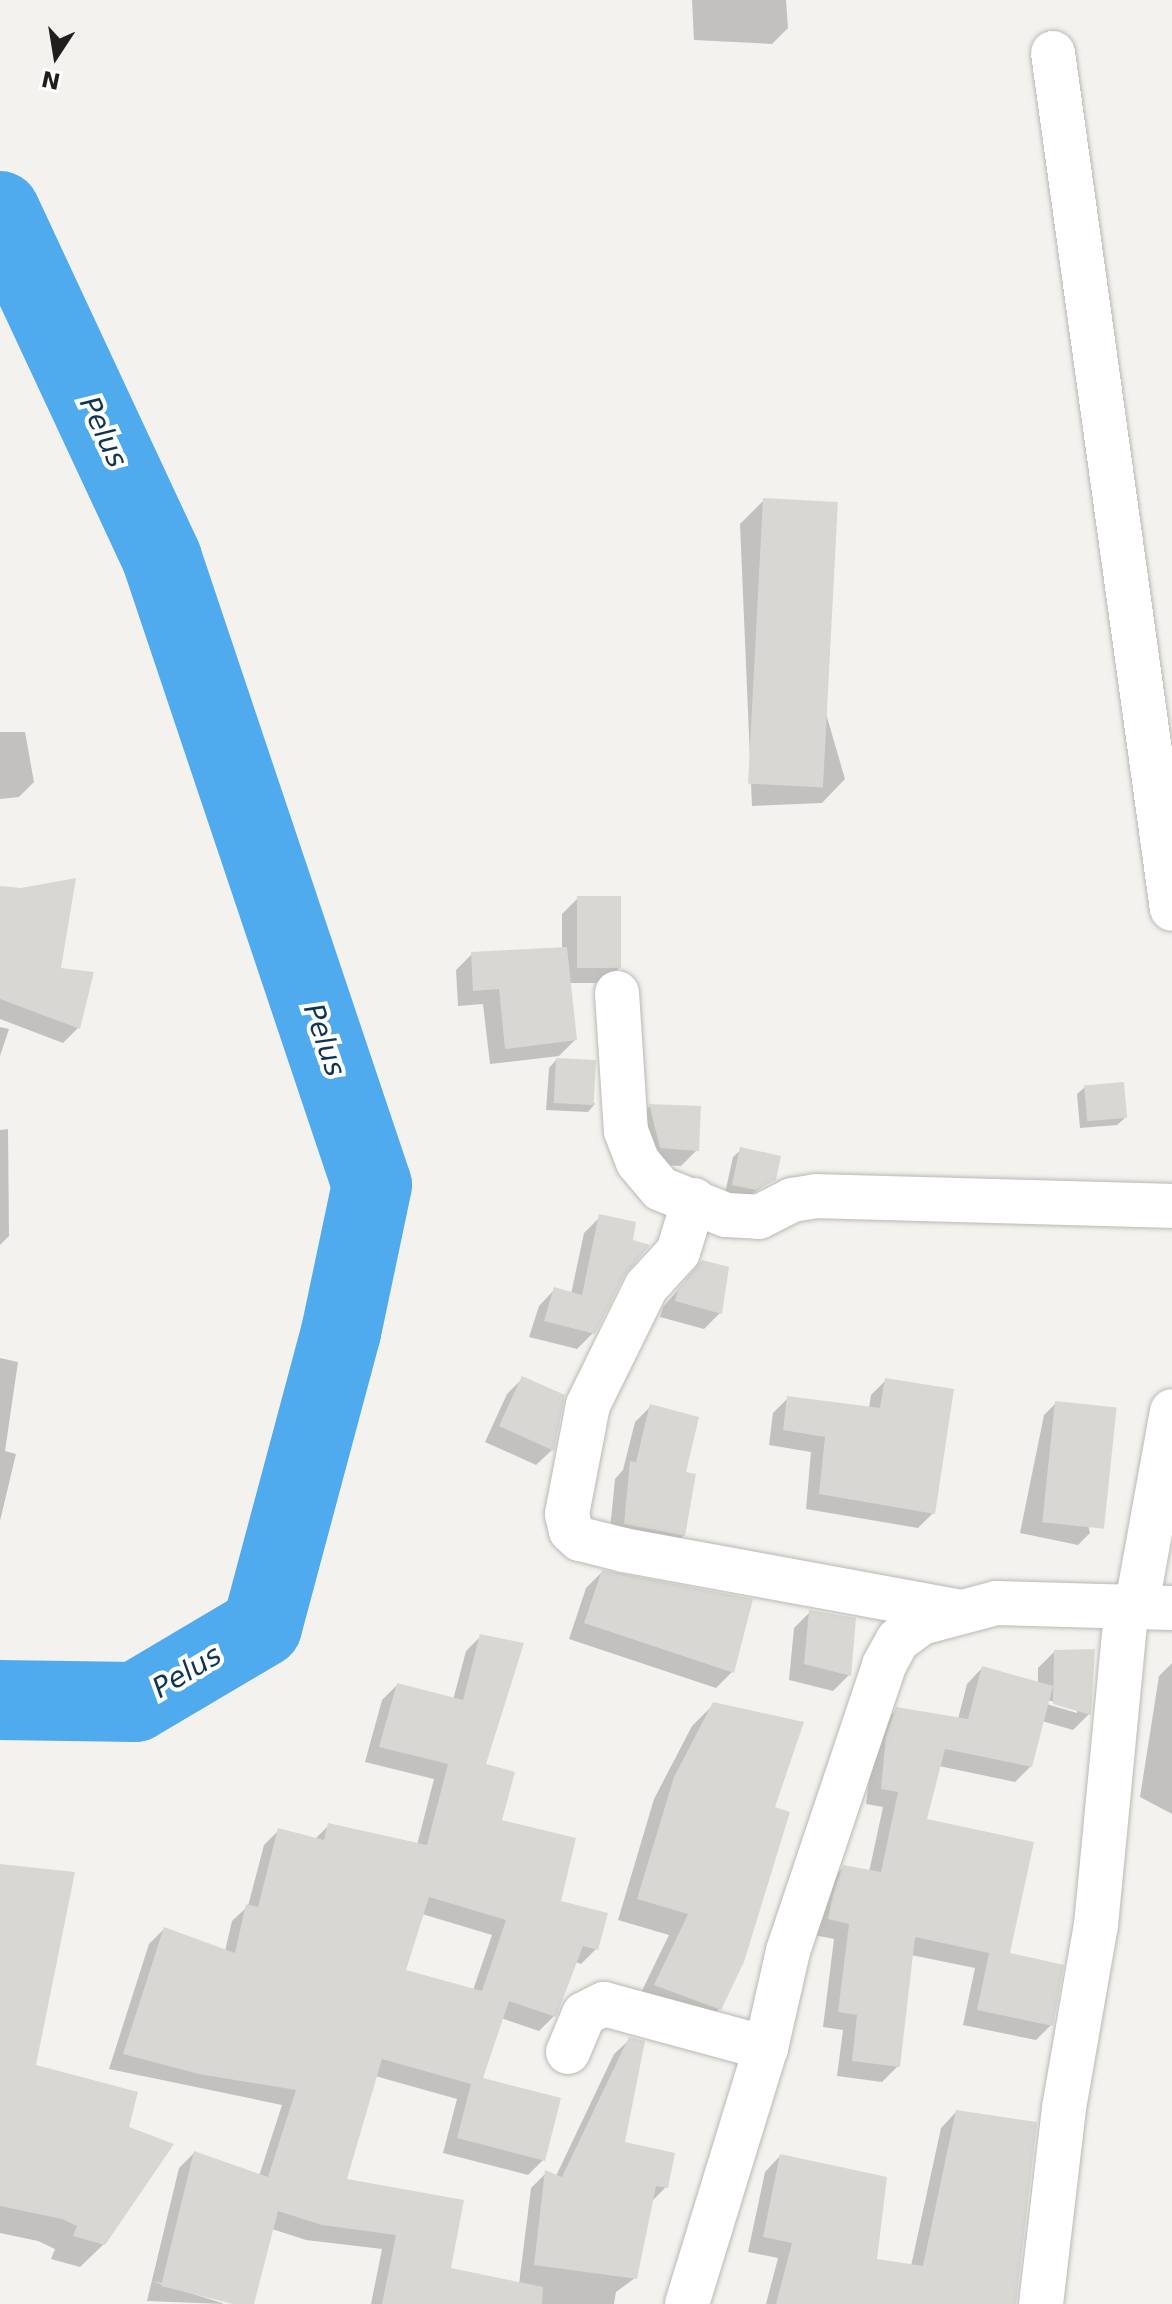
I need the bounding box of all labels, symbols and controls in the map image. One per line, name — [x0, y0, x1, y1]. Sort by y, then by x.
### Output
north arrow — [16, 16, 96, 96]
text: N — [39, 66, 63, 94]
water label: Pelus — [72, 391, 134, 473]
water label: Pelus — [296, 999, 352, 1081]
water label: Pelus — [147, 1638, 227, 1706]

